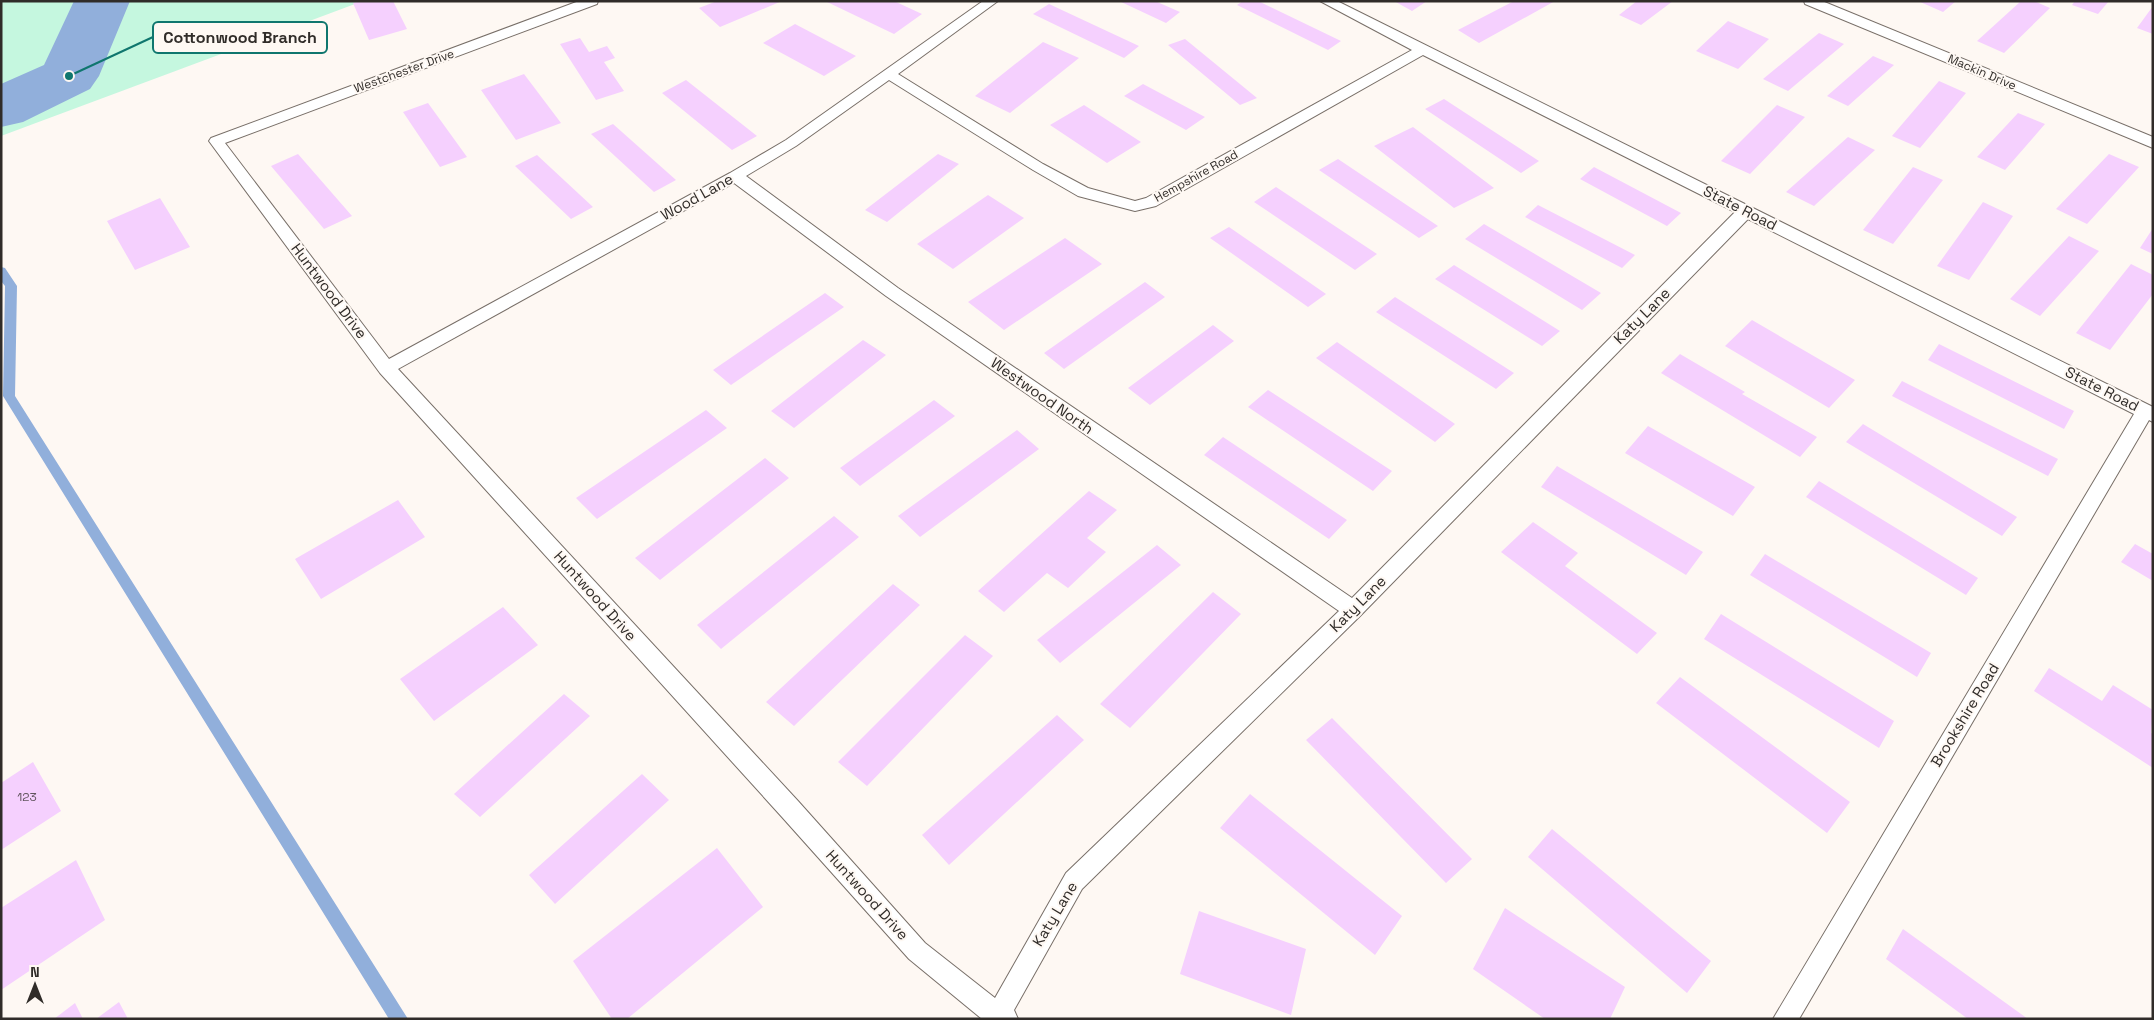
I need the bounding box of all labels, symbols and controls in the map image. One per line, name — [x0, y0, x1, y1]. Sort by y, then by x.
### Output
callout: Cottonwood Branch — [153, 22, 327, 53]
text: Cottonwood Branch — [163, 27, 317, 48]
street label: Westchester Drive — [352, 45, 456, 97]
street label: Mackin Drive — [1945, 50, 2019, 94]
street label: Hempshire Road — [1151, 146, 1241, 206]
street label: Wood Lane — [657, 169, 736, 224]
street label: State Road — [1700, 181, 1780, 234]
street label: Huntwood Drive — [287, 239, 372, 342]
street label: Katy Lane — [1609, 283, 1674, 348]
street label: Westwood North — [987, 353, 1097, 438]
street label: State Road — [2062, 362, 2142, 415]
street label: Huntwood Drive — [550, 547, 641, 645]
street label: Katy Lane — [1325, 571, 1390, 636]
street label: Brookshire Road — [1926, 660, 2003, 770]
house number: 123 — [17, 789, 37, 805]
street label: Huntwood Drive — [822, 846, 913, 944]
street label: Katy Lane — [1028, 878, 1081, 950]
north arrow — [10, 960, 60, 1010]
text: N — [30, 963, 40, 981]

